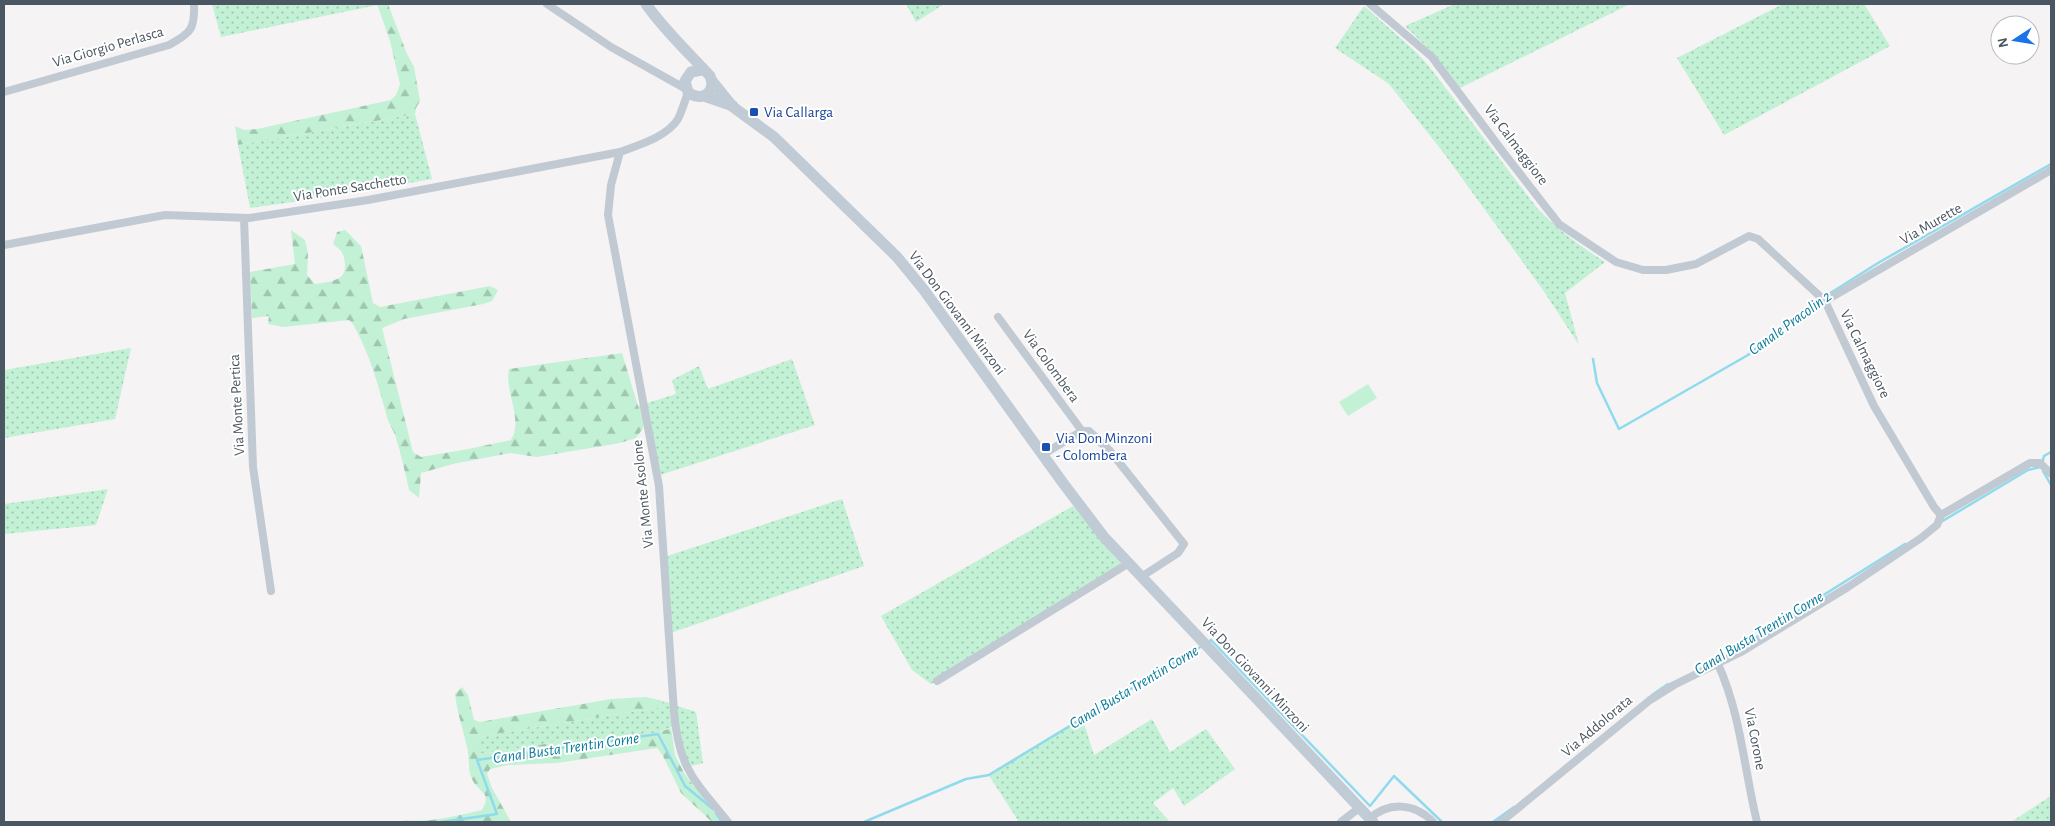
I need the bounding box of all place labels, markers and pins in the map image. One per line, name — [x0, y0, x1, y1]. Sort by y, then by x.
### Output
place label: Via Callarga — [764, 105, 833, 120]
marker: Via Callarga — [748, 106, 760, 118]
place label: Via Don Minzoni - Colombera — [1056, 431, 1152, 463]
marker: Via Don Minzoni - Colombera — [1040, 441, 1052, 453]

